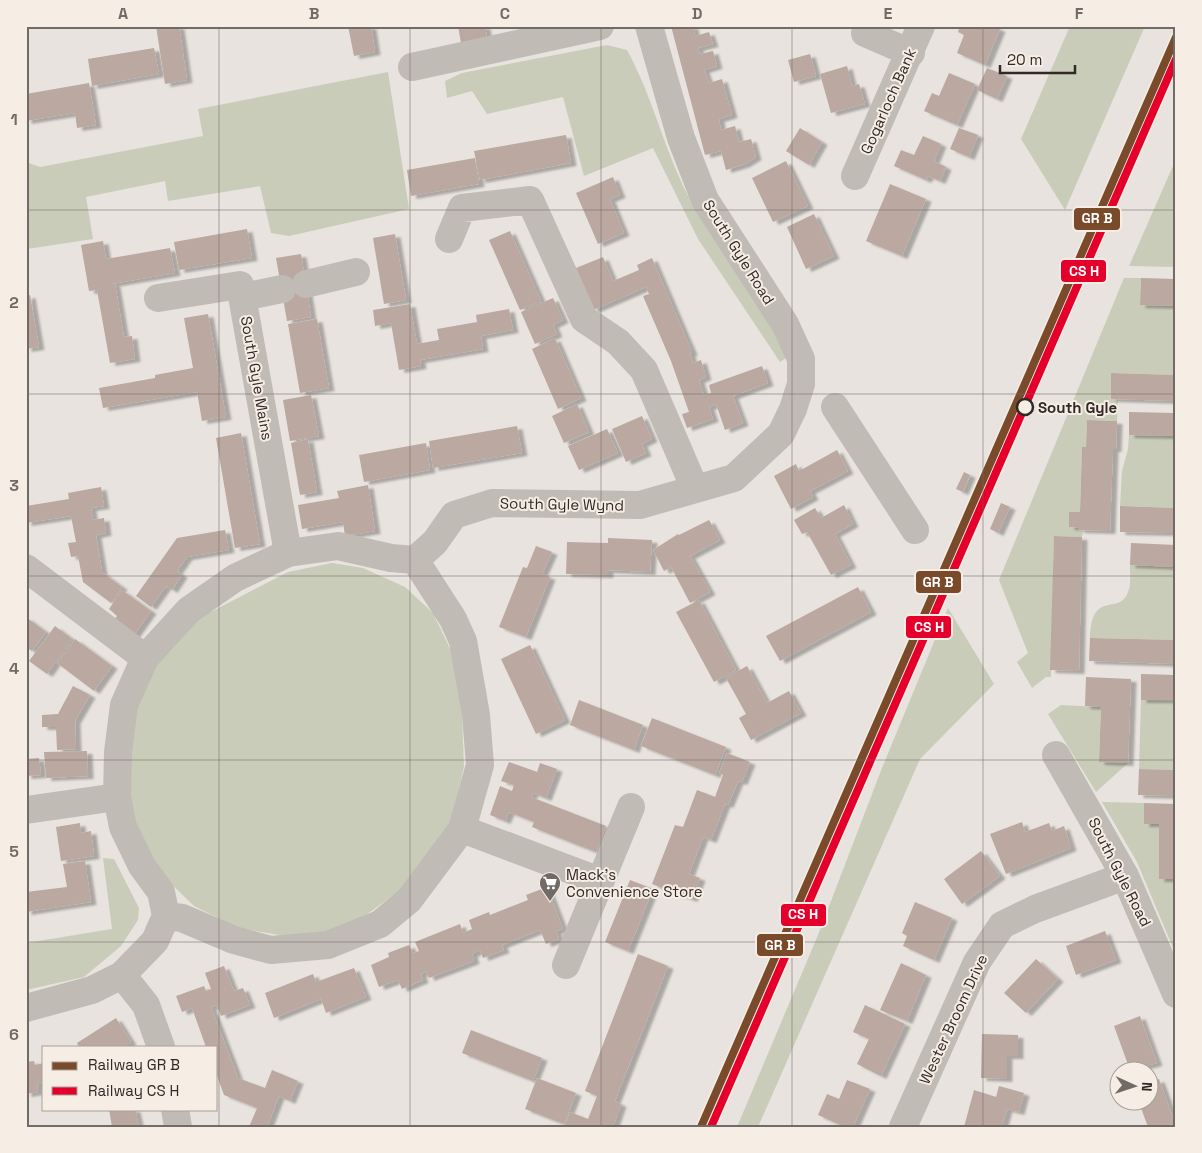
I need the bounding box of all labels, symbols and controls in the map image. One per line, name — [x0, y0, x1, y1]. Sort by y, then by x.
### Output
text: A — [118, 3, 128, 24]
text: B — [309, 3, 319, 24]
text: C — [500, 3, 510, 24]
text: D — [692, 3, 702, 24]
text: E — [884, 3, 893, 24]
text: F — [1075, 3, 1084, 24]
scale bar — [1000, 42, 1074, 74]
street label: Gogarloch Bank — [856, 45, 920, 157]
text: 20 m — [1007, 50, 1042, 69]
text: 1 — [10, 109, 18, 130]
street label: South Gyle Road — [699, 196, 779, 308]
line badge: GR B — [1073, 207, 1121, 231]
text: GR B — [1082, 209, 1112, 227]
line badge: CS H — [1060, 259, 1107, 283]
text: CS H — [1069, 262, 1099, 280]
text: 2 — [9, 292, 19, 313]
street label: South Gyle Mains — [237, 315, 277, 442]
marker: South Gyle — [1016, 398, 1034, 416]
place label: South Gyle — [1038, 398, 1118, 417]
text: 3 — [9, 475, 19, 496]
street label: South Gyle Wynd — [500, 493, 624, 515]
line badge: GR B — [915, 570, 962, 594]
text: GR B — [923, 573, 953, 591]
line badge: CS H — [905, 615, 952, 639]
text: CS H — [914, 618, 944, 636]
text: 4 — [9, 658, 19, 679]
street label: South Gyle Road — [1084, 814, 1156, 930]
text: 5 — [9, 841, 19, 862]
place label: Mack's Convenience Store — [566, 865, 703, 901]
supermarket icon: Mack's Convenience Store — [538, 871, 562, 902]
line badge: CS H — [780, 903, 827, 927]
text: CS H — [788, 905, 818, 923]
line badge: GR B — [756, 933, 804, 957]
text: GR B — [765, 936, 795, 954]
street label: Wester Broom Drive — [915, 951, 991, 1087]
text: 6 — [9, 1024, 19, 1045]
legend — [42, 1046, 218, 1110]
text: Railway GR B — [88, 1055, 180, 1074]
north arrow — [1110, 1060, 1160, 1110]
text: Railway CS H — [88, 1081, 179, 1100]
text: N — [1138, 1082, 1156, 1092]

